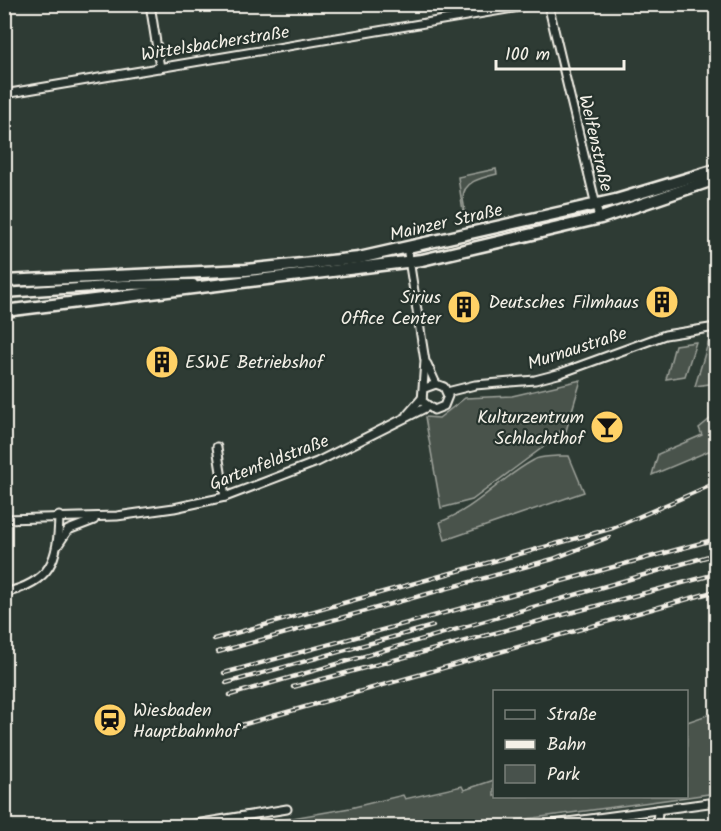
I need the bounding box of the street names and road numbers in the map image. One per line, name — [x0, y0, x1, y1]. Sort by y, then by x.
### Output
street label: Wittelsbacherstraße — [139, 18, 291, 71]
street label: Welfenstraße — [569, 92, 620, 195]
street label: Mainzer Straße — [387, 196, 506, 251]
street label: Murnaustraße — [524, 320, 631, 379]
street label: Gartenfeldstraße — [206, 427, 334, 500]

